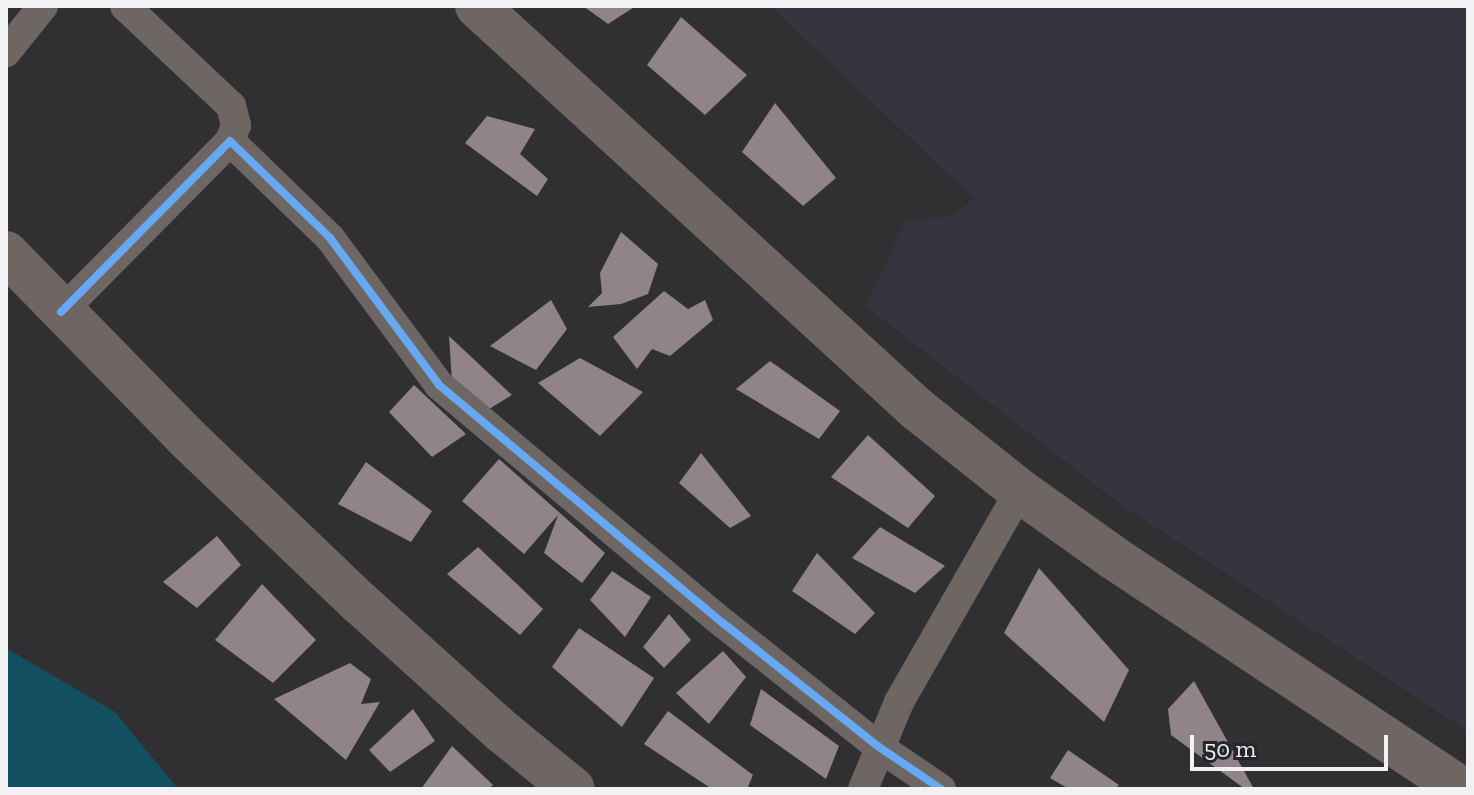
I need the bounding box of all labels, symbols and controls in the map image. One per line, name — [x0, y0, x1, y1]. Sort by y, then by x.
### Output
scale bar — [1194, 719, 1392, 769]
text: 50 m — [1204, 734, 1256, 763]

